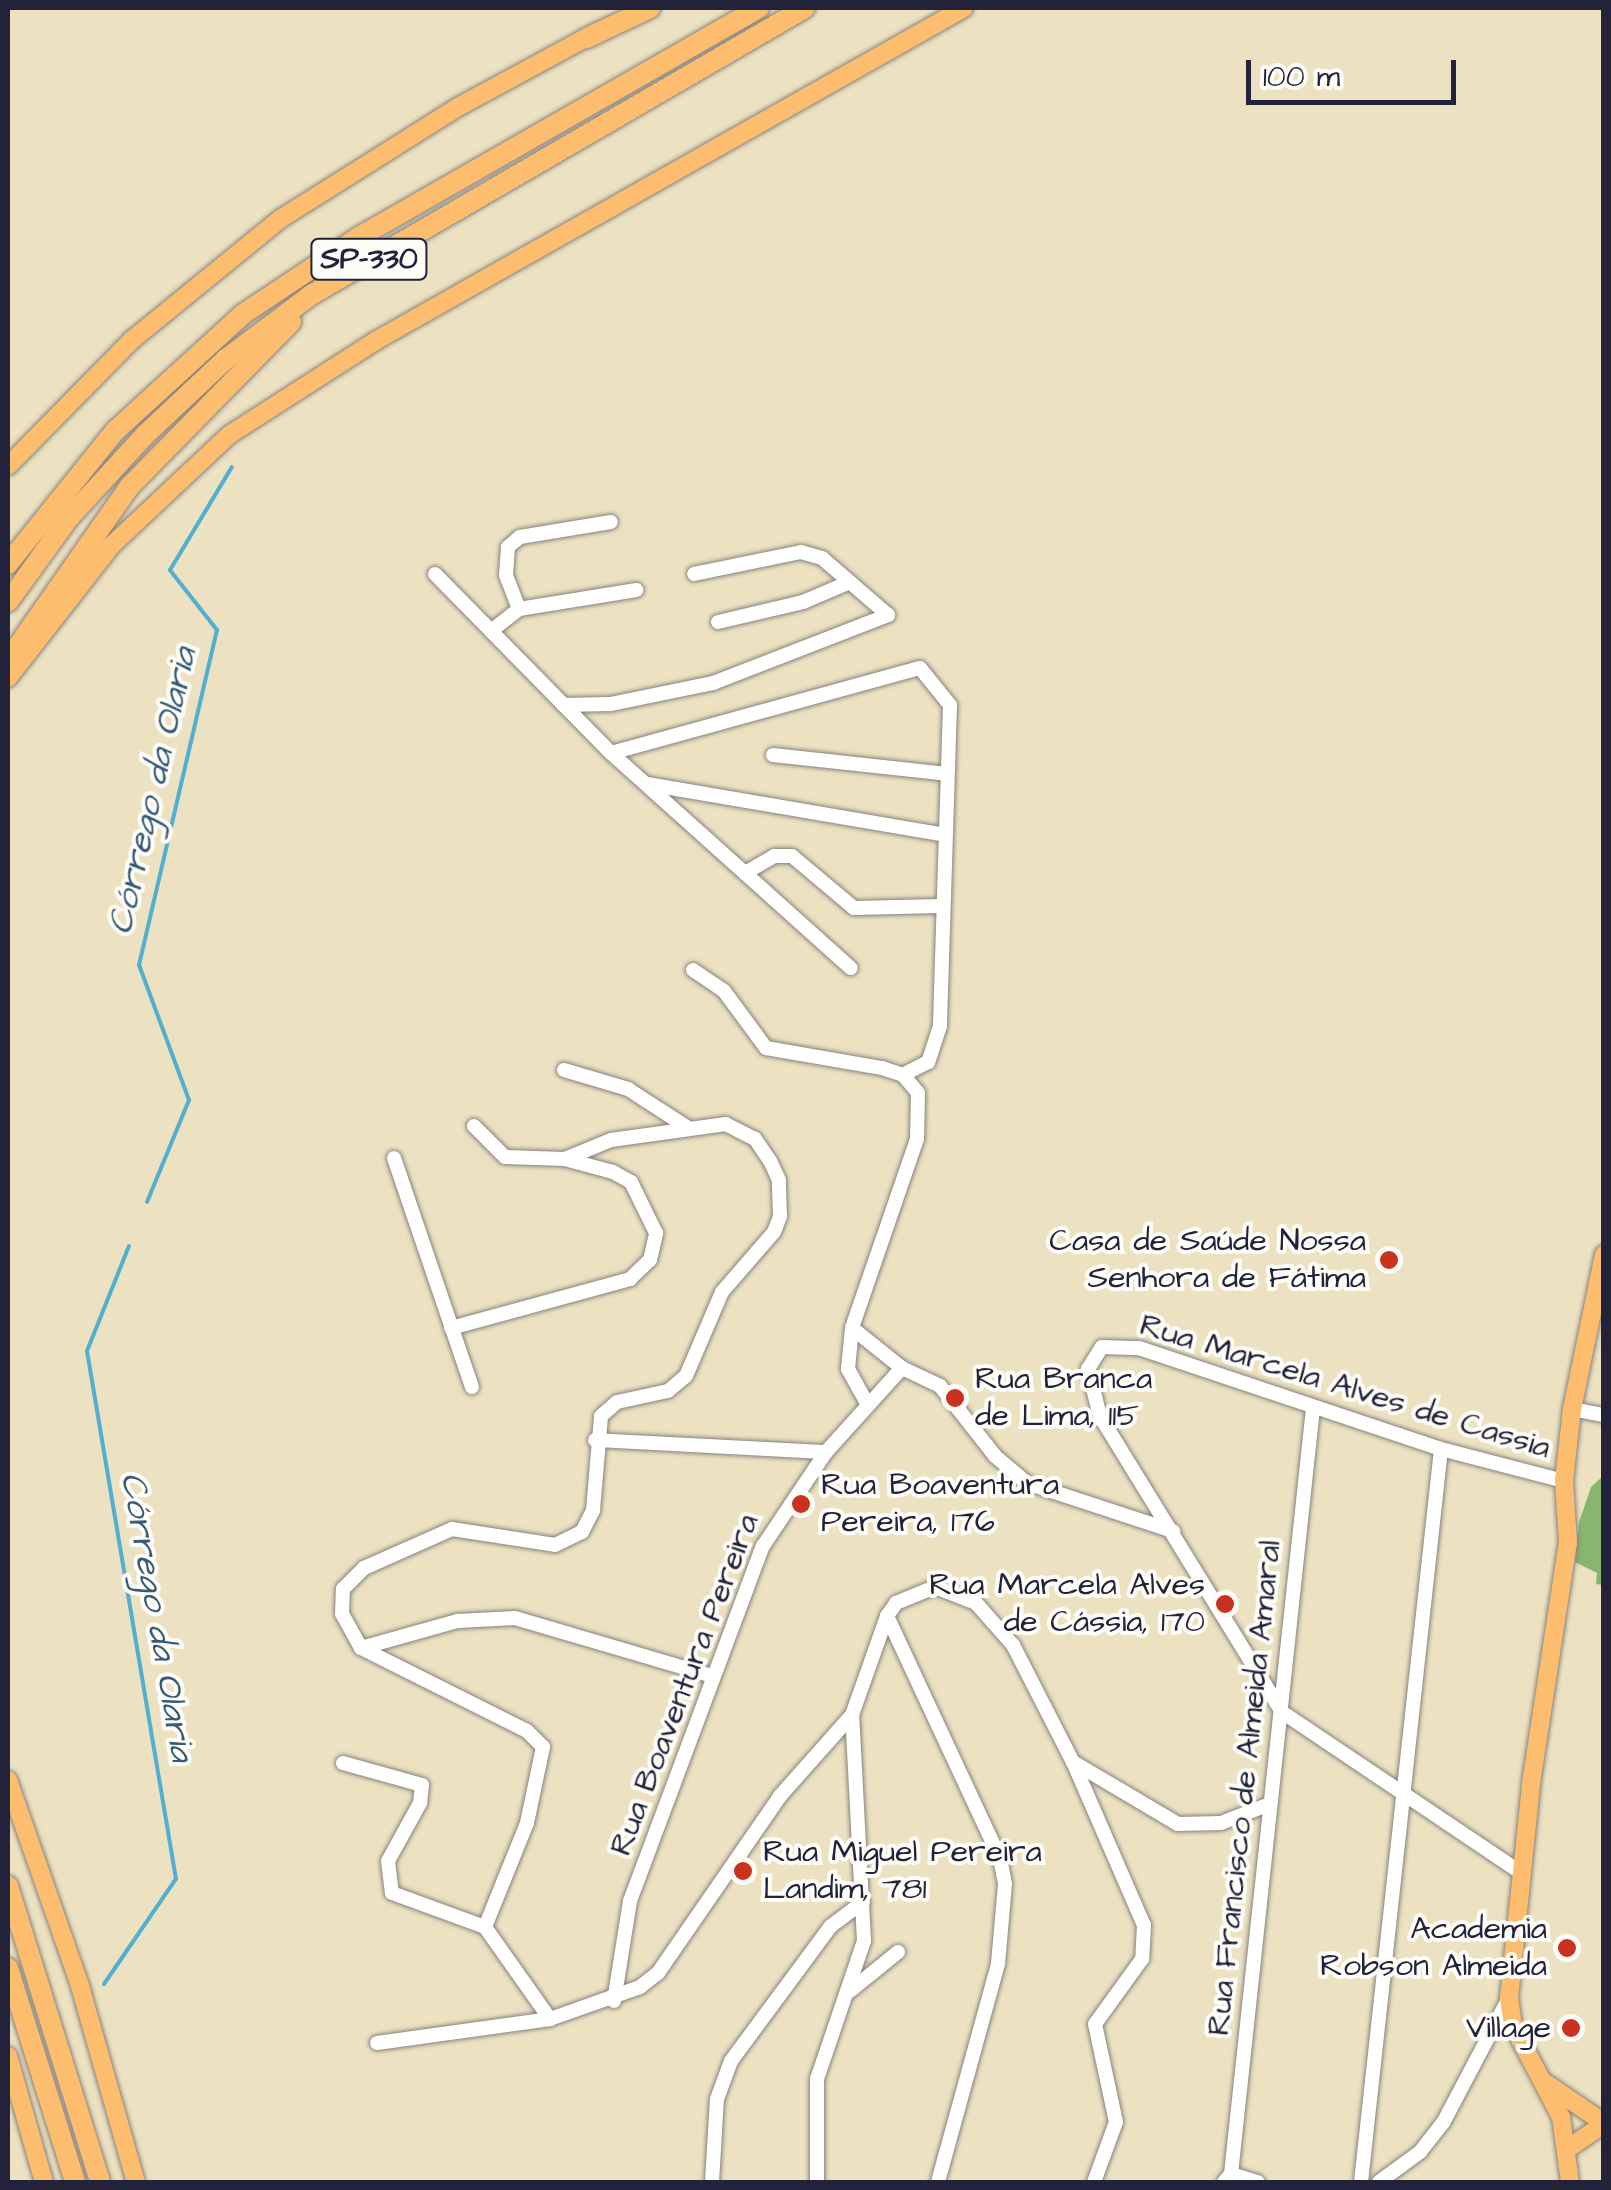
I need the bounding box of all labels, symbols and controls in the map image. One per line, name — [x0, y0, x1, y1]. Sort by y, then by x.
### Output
scale bar — [1251, 40, 1461, 102]
text: 100 m — [1263, 56, 1340, 98]
road number: SP-330 — [309, 234, 429, 284]
water label: Córrego da Olaria — [100, 644, 206, 938]
place label: Casa de Saúde Nossa Senhora de Fátima — [1049, 1223, 1366, 1298]
marker: Casa de Saúde Nossa Senhora de Fátima — [1376, 1247, 1402, 1273]
street label: Rua Marcela Alves de Cassia — [1135, 1306, 1555, 1468]
place label: Rua Branca de Lima, 115 — [975, 1361, 1152, 1436]
marker: Rua Branca de Lima, 115 — [944, 1387, 966, 1409]
place label: Rua Boaventura Pereira, 176 — [821, 1467, 1059, 1542]
water label: Córrego da Olaria — [111, 1469, 203, 1765]
marker: Rua Boaventura Pereira, 176 — [790, 1493, 812, 1515]
street label: Rua Boaventura Pereira — [602, 1509, 768, 1861]
street label: Rua Francisco de Almeida Amaral — [1200, 1538, 1290, 2038]
place label: Rua Marcela Alves de Cássia, 170 — [929, 1567, 1205, 1642]
marker: Rua Marcela Alves de Cássia, 170 — [1214, 1593, 1236, 1615]
place label: Rua Miguel Pereira Landim, 781 — [763, 1834, 1042, 1909]
marker: Rua Miguel Pereira Landim, 781 — [732, 1860, 754, 1882]
place label: Academia Robson Almeida — [1320, 1911, 1547, 1986]
marker: Academia Robson Almeida — [1556, 1937, 1578, 1959]
place label: Village — [1466, 2009, 1551, 2047]
marker: Village — [1560, 2017, 1582, 2039]

